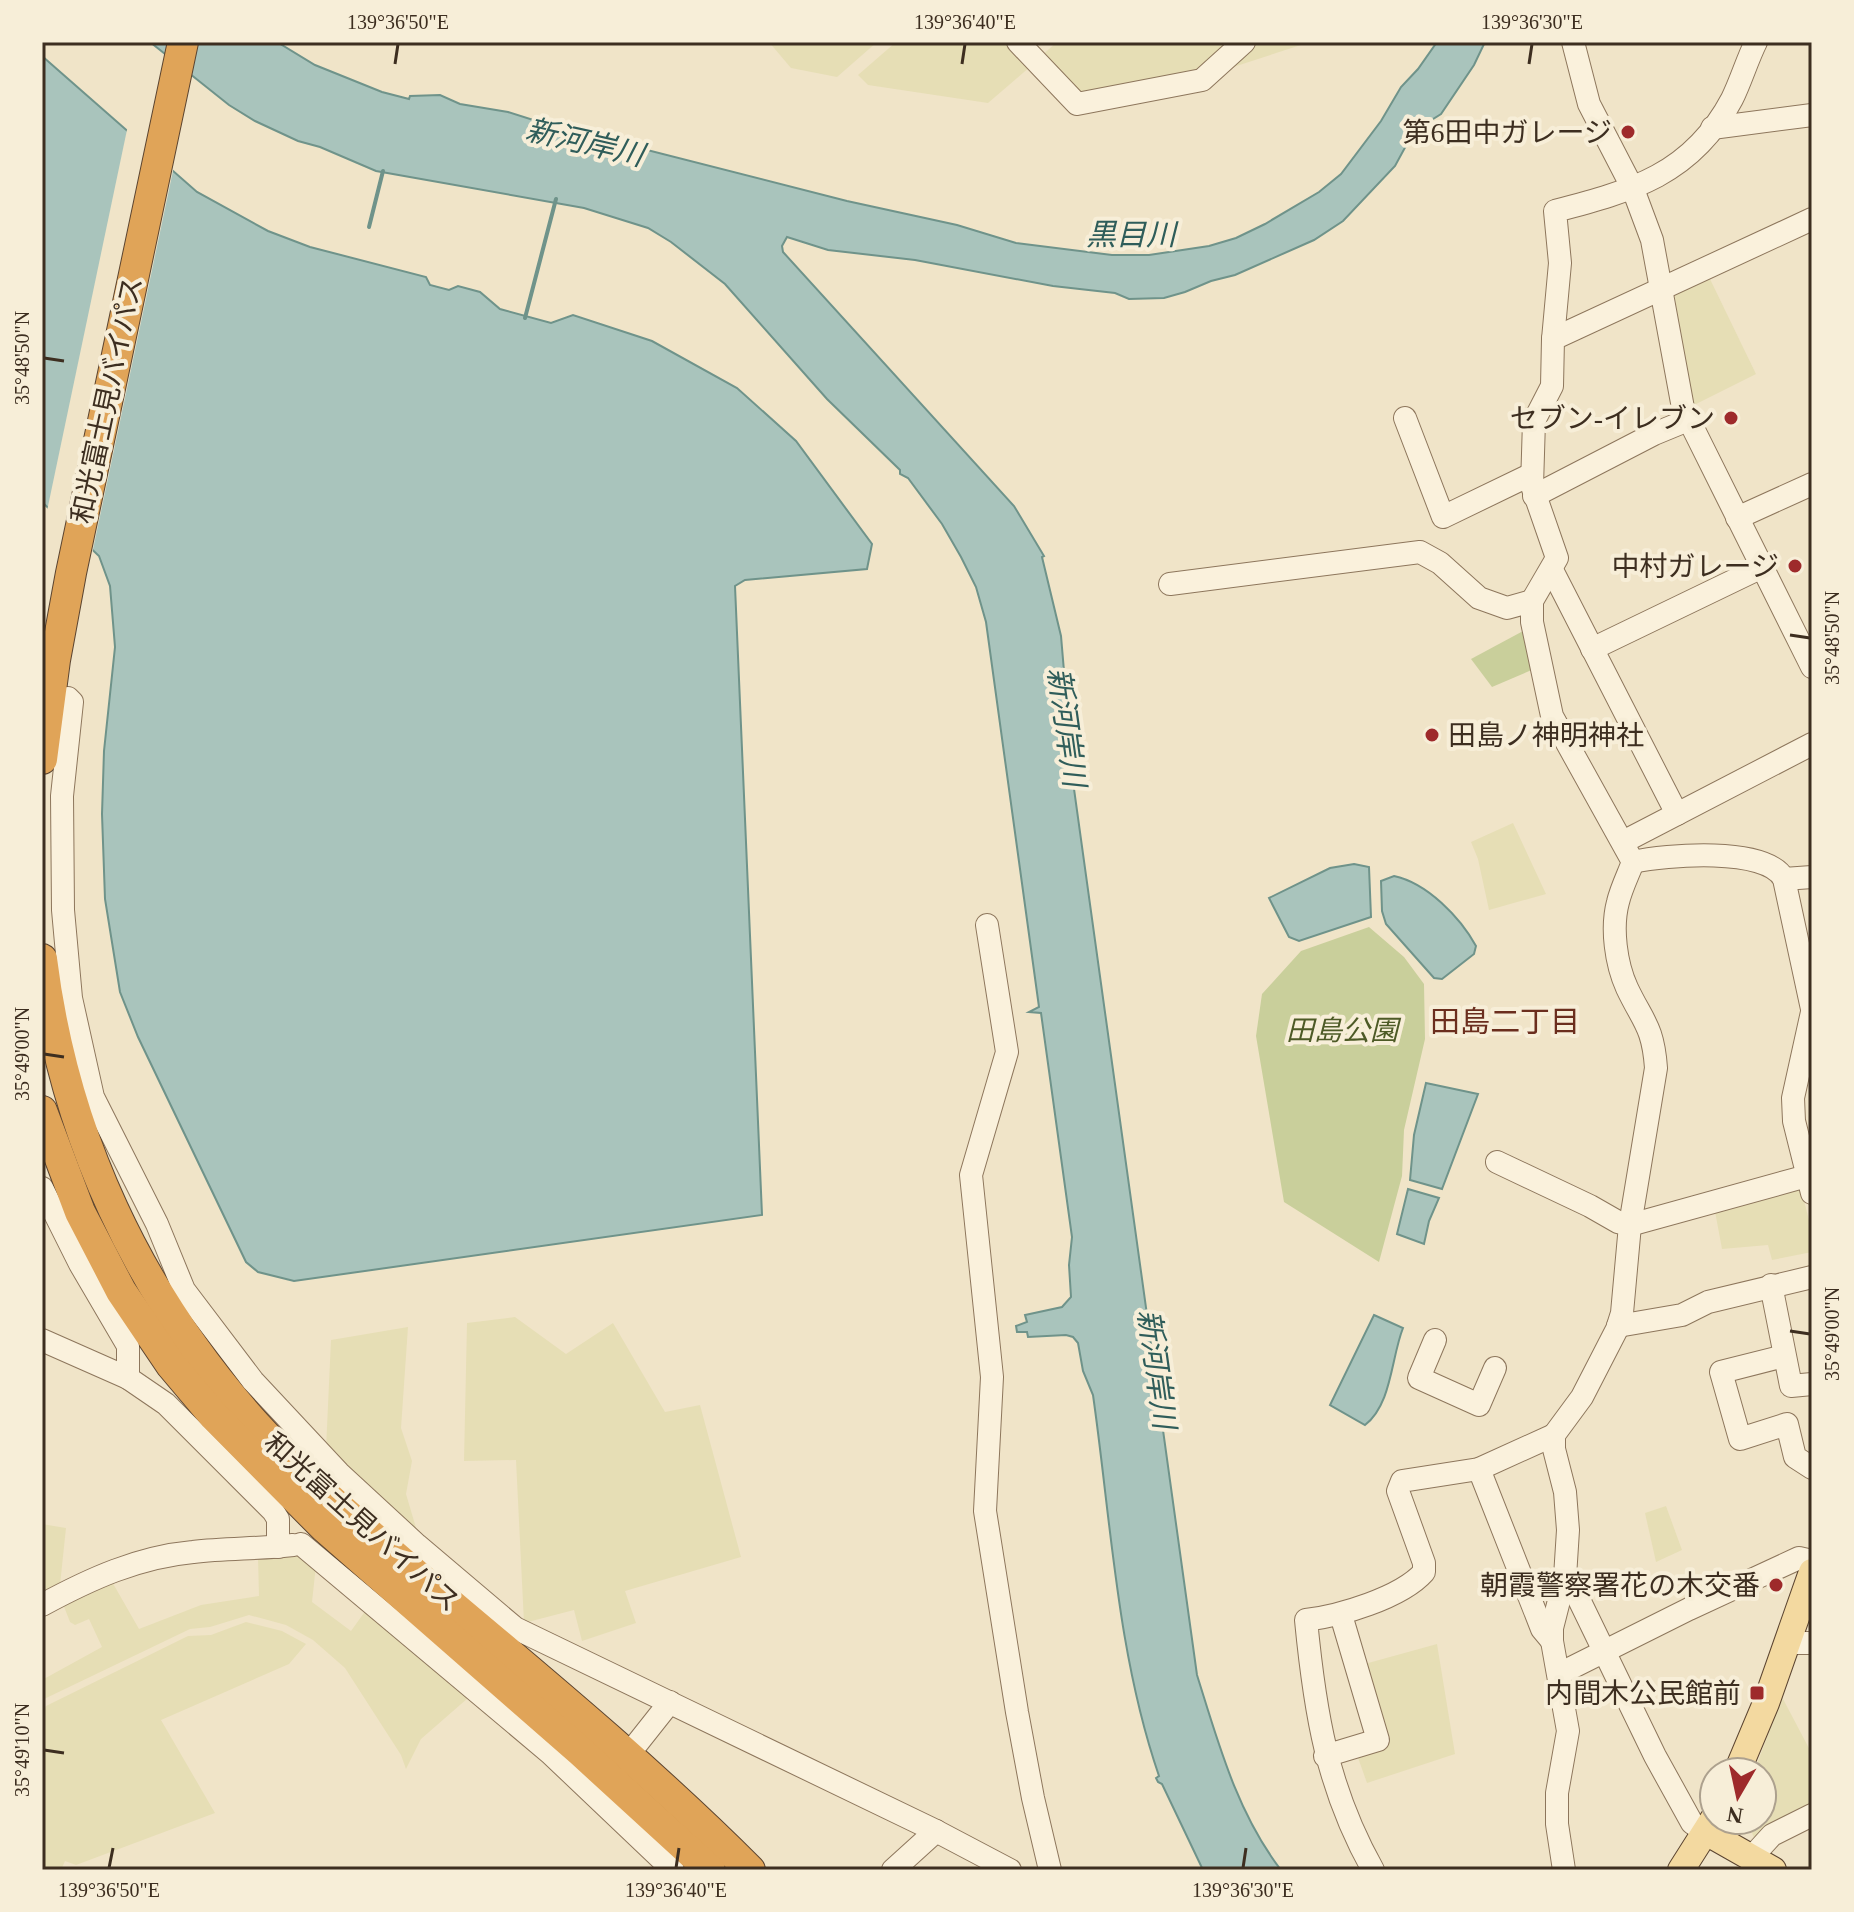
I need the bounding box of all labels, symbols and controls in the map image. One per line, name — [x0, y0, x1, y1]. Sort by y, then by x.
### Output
text: 139°36'50"E — [347, 11, 449, 33]
text: 139°36'40"E — [914, 11, 1016, 33]
text: 139°36'30"E — [1481, 11, 1583, 33]
water label: 新河岸川 — [523, 112, 650, 172]
place label: 第6田中ガレージ — [1403, 117, 1612, 148]
marker: 第6田中ガレージ — [1619, 123, 1637, 141]
water label: 黒目川 — [1086, 218, 1179, 251]
street label: 和光富士見バイパス — [66, 274, 148, 526]
text: 35°48'50"N — [11, 311, 33, 405]
place label: セブン-イレブン — [1510, 403, 1715, 434]
marker: セブン-イレブン — [1722, 409, 1740, 427]
place label: 中村ガレージ — [1612, 551, 1779, 582]
marker: 中村ガレージ — [1786, 557, 1804, 575]
text: 35°48'50"N — [1821, 591, 1843, 685]
water label: 新河岸川 — [1042, 665, 1092, 792]
place label: 田島ノ神明神社 — [1448, 720, 1644, 751]
marker: 田島ノ神明神社 — [1423, 726, 1441, 744]
district label: 田島二丁目 — [1430, 1005, 1580, 1038]
text: 35°49'00"N — [11, 1007, 33, 1101]
park label: 田島公園 — [1286, 1015, 1402, 1046]
text: 35°49'00"N — [1821, 1287, 1843, 1381]
water label: 新河岸川 — [1132, 1307, 1182, 1434]
street label: 和光富士見バイパス — [258, 1426, 466, 1618]
place label: 朝霞警察署花の木交番 — [1480, 1570, 1760, 1601]
marker: 朝霞警察署花の木交番 — [1767, 1576, 1785, 1594]
place label: 内間木公民館前 — [1545, 1678, 1741, 1709]
marker: 内間木公民館前 — [1748, 1684, 1766, 1702]
text: 35°49'10"N — [11, 1703, 33, 1797]
north arrow — [1698, 1756, 1778, 1836]
text: N — [1725, 1802, 1745, 1829]
text: 139°36'50"E — [58, 1879, 160, 1901]
text: 139°36'40"E — [625, 1879, 727, 1901]
text: 139°36'30"E — [1192, 1879, 1294, 1901]

